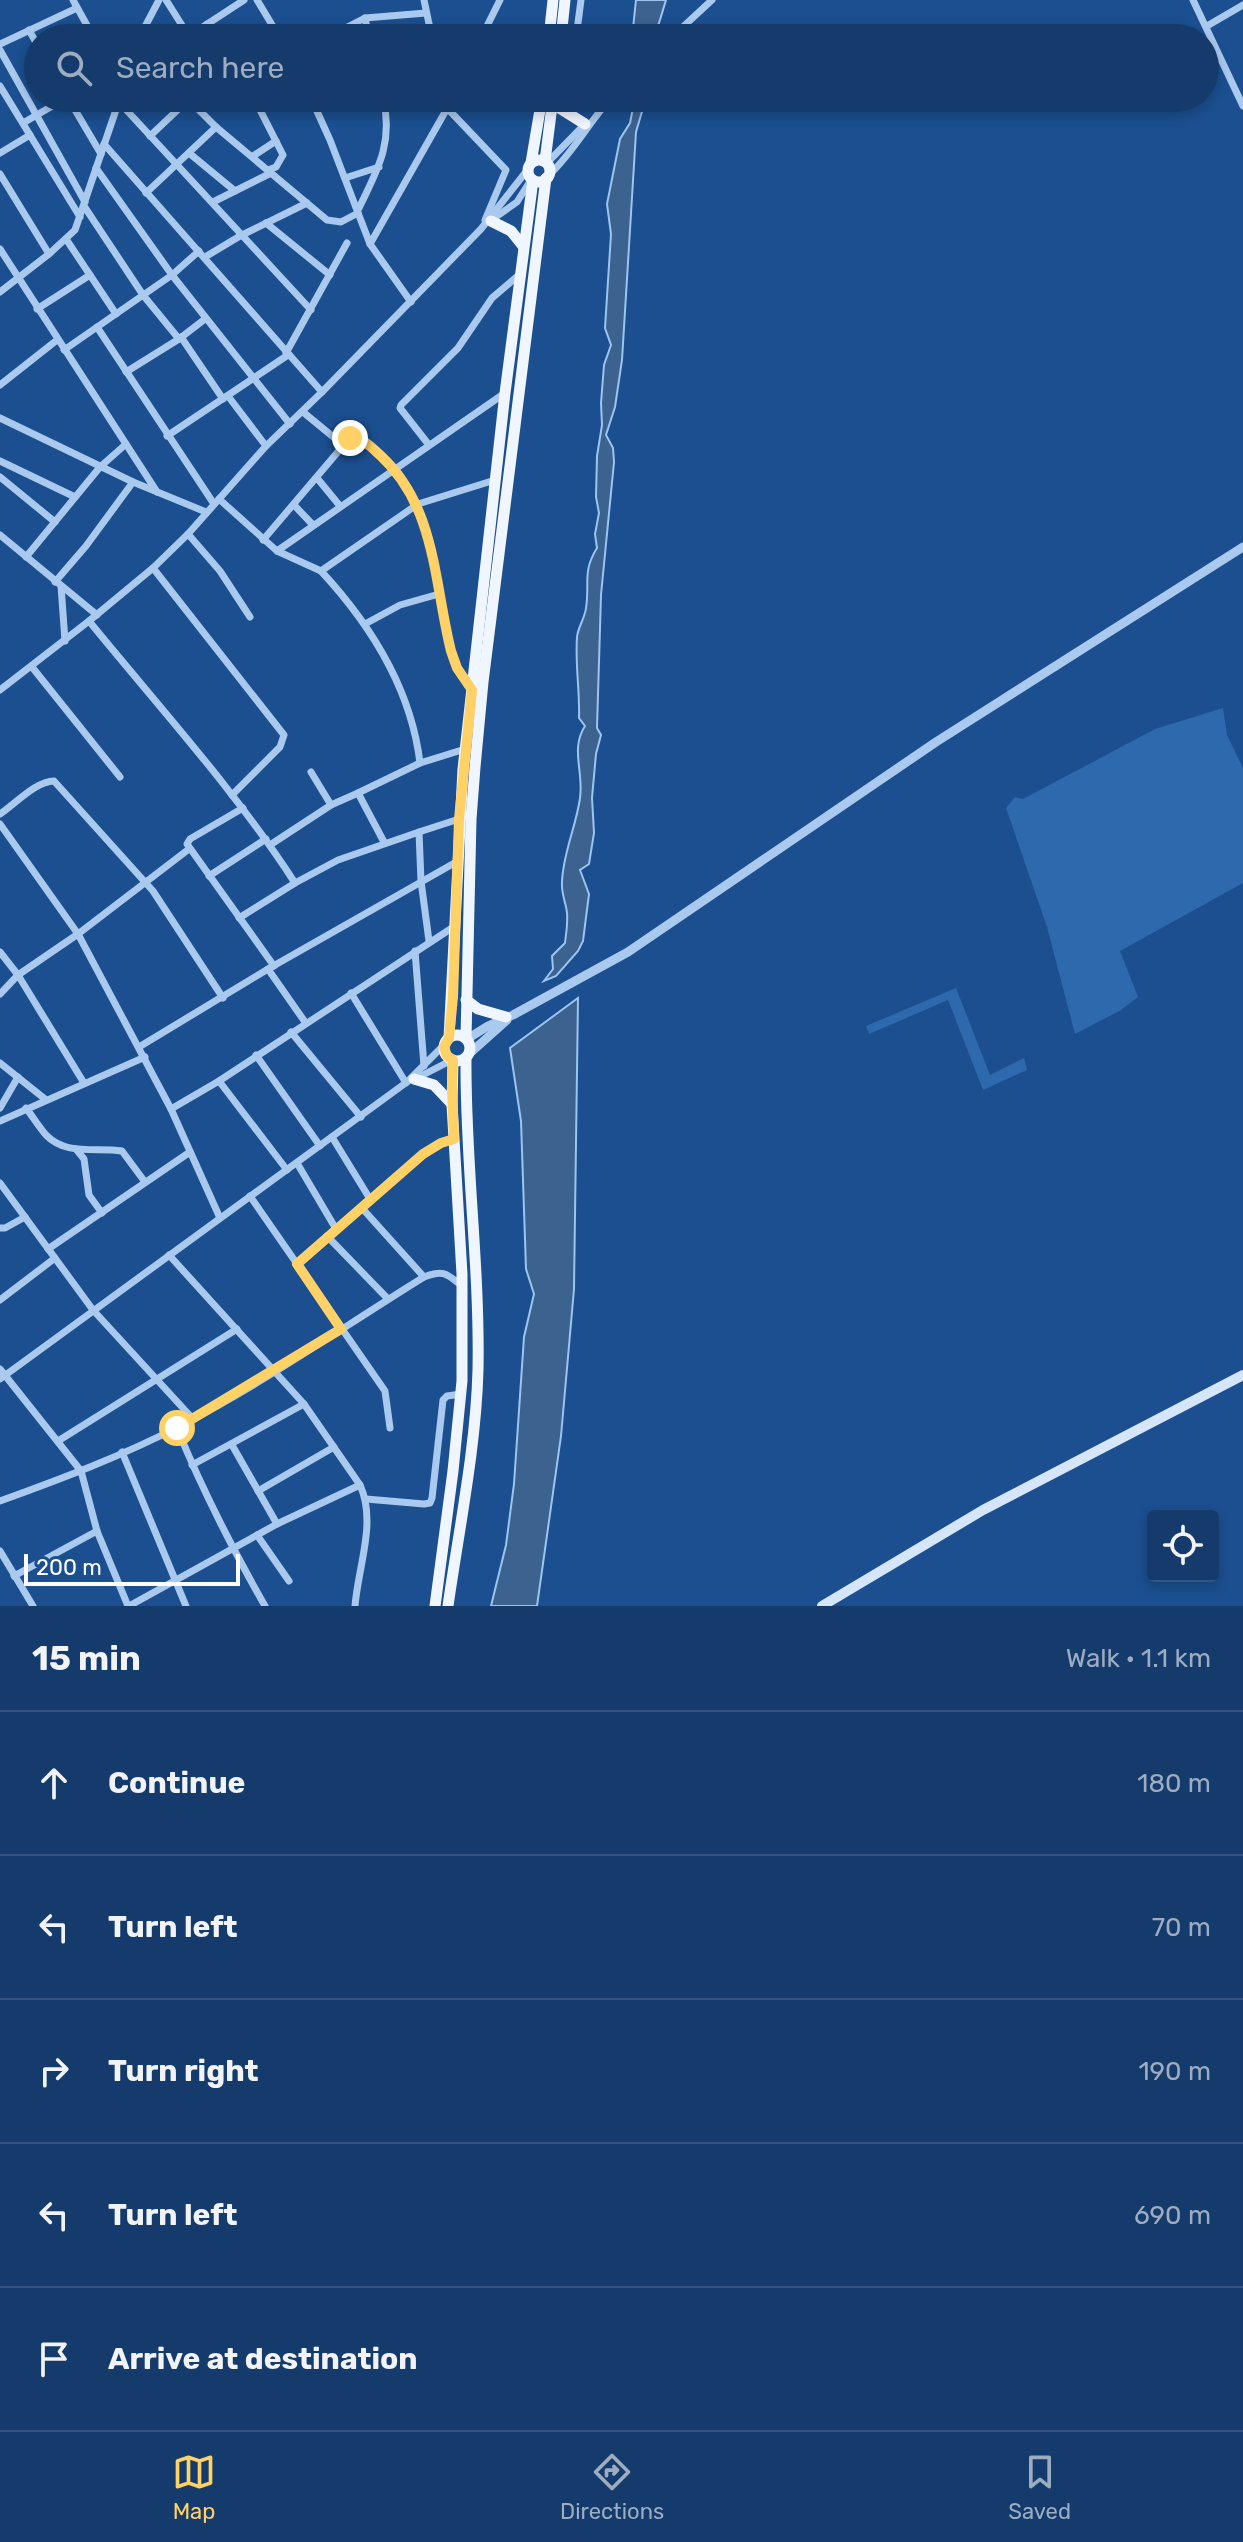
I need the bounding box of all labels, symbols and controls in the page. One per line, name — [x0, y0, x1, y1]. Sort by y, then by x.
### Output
search box — [24, 24, 1219, 112]
icon: search — [52, 46, 96, 90]
text: Search here — [116, 50, 284, 86]
route end — [332, 420, 368, 456]
route start — [159, 1410, 195, 1446]
map controls — [1147, 1510, 1219, 1582]
button: locate — [1147, 1510, 1219, 1582]
scale bar — [24, 1550, 240, 1586]
text: 200 m — [36, 1554, 102, 1581]
text: 15 min — [32, 1638, 141, 1679]
text: Walk · 1.1 km — [1066, 1643, 1211, 1674]
icon: ahead — [32, 1761, 76, 1805]
text: Continue — [108, 1765, 245, 1801]
text: 180 m — [1137, 1768, 1211, 1799]
icon: left — [32, 1905, 76, 1949]
text: Turn left — [108, 1909, 238, 1945]
text: 70 m — [1152, 1912, 1211, 1943]
icon: right — [32, 2049, 76, 2093]
text: Turn right — [108, 2053, 259, 2089]
text: 190 m — [1138, 2056, 1211, 2087]
icon: left — [32, 2193, 76, 2237]
text: Turn left — [108, 2197, 238, 2233]
text: 690 m — [1134, 2200, 1211, 2231]
icon: arrive — [32, 2337, 76, 2381]
text: Arrive at destination — [108, 2341, 418, 2377]
tab: Map — [172, 2450, 216, 2525]
tab: Directions — [560, 2450, 664, 2525]
tab: Saved — [1008, 2450, 1071, 2525]

